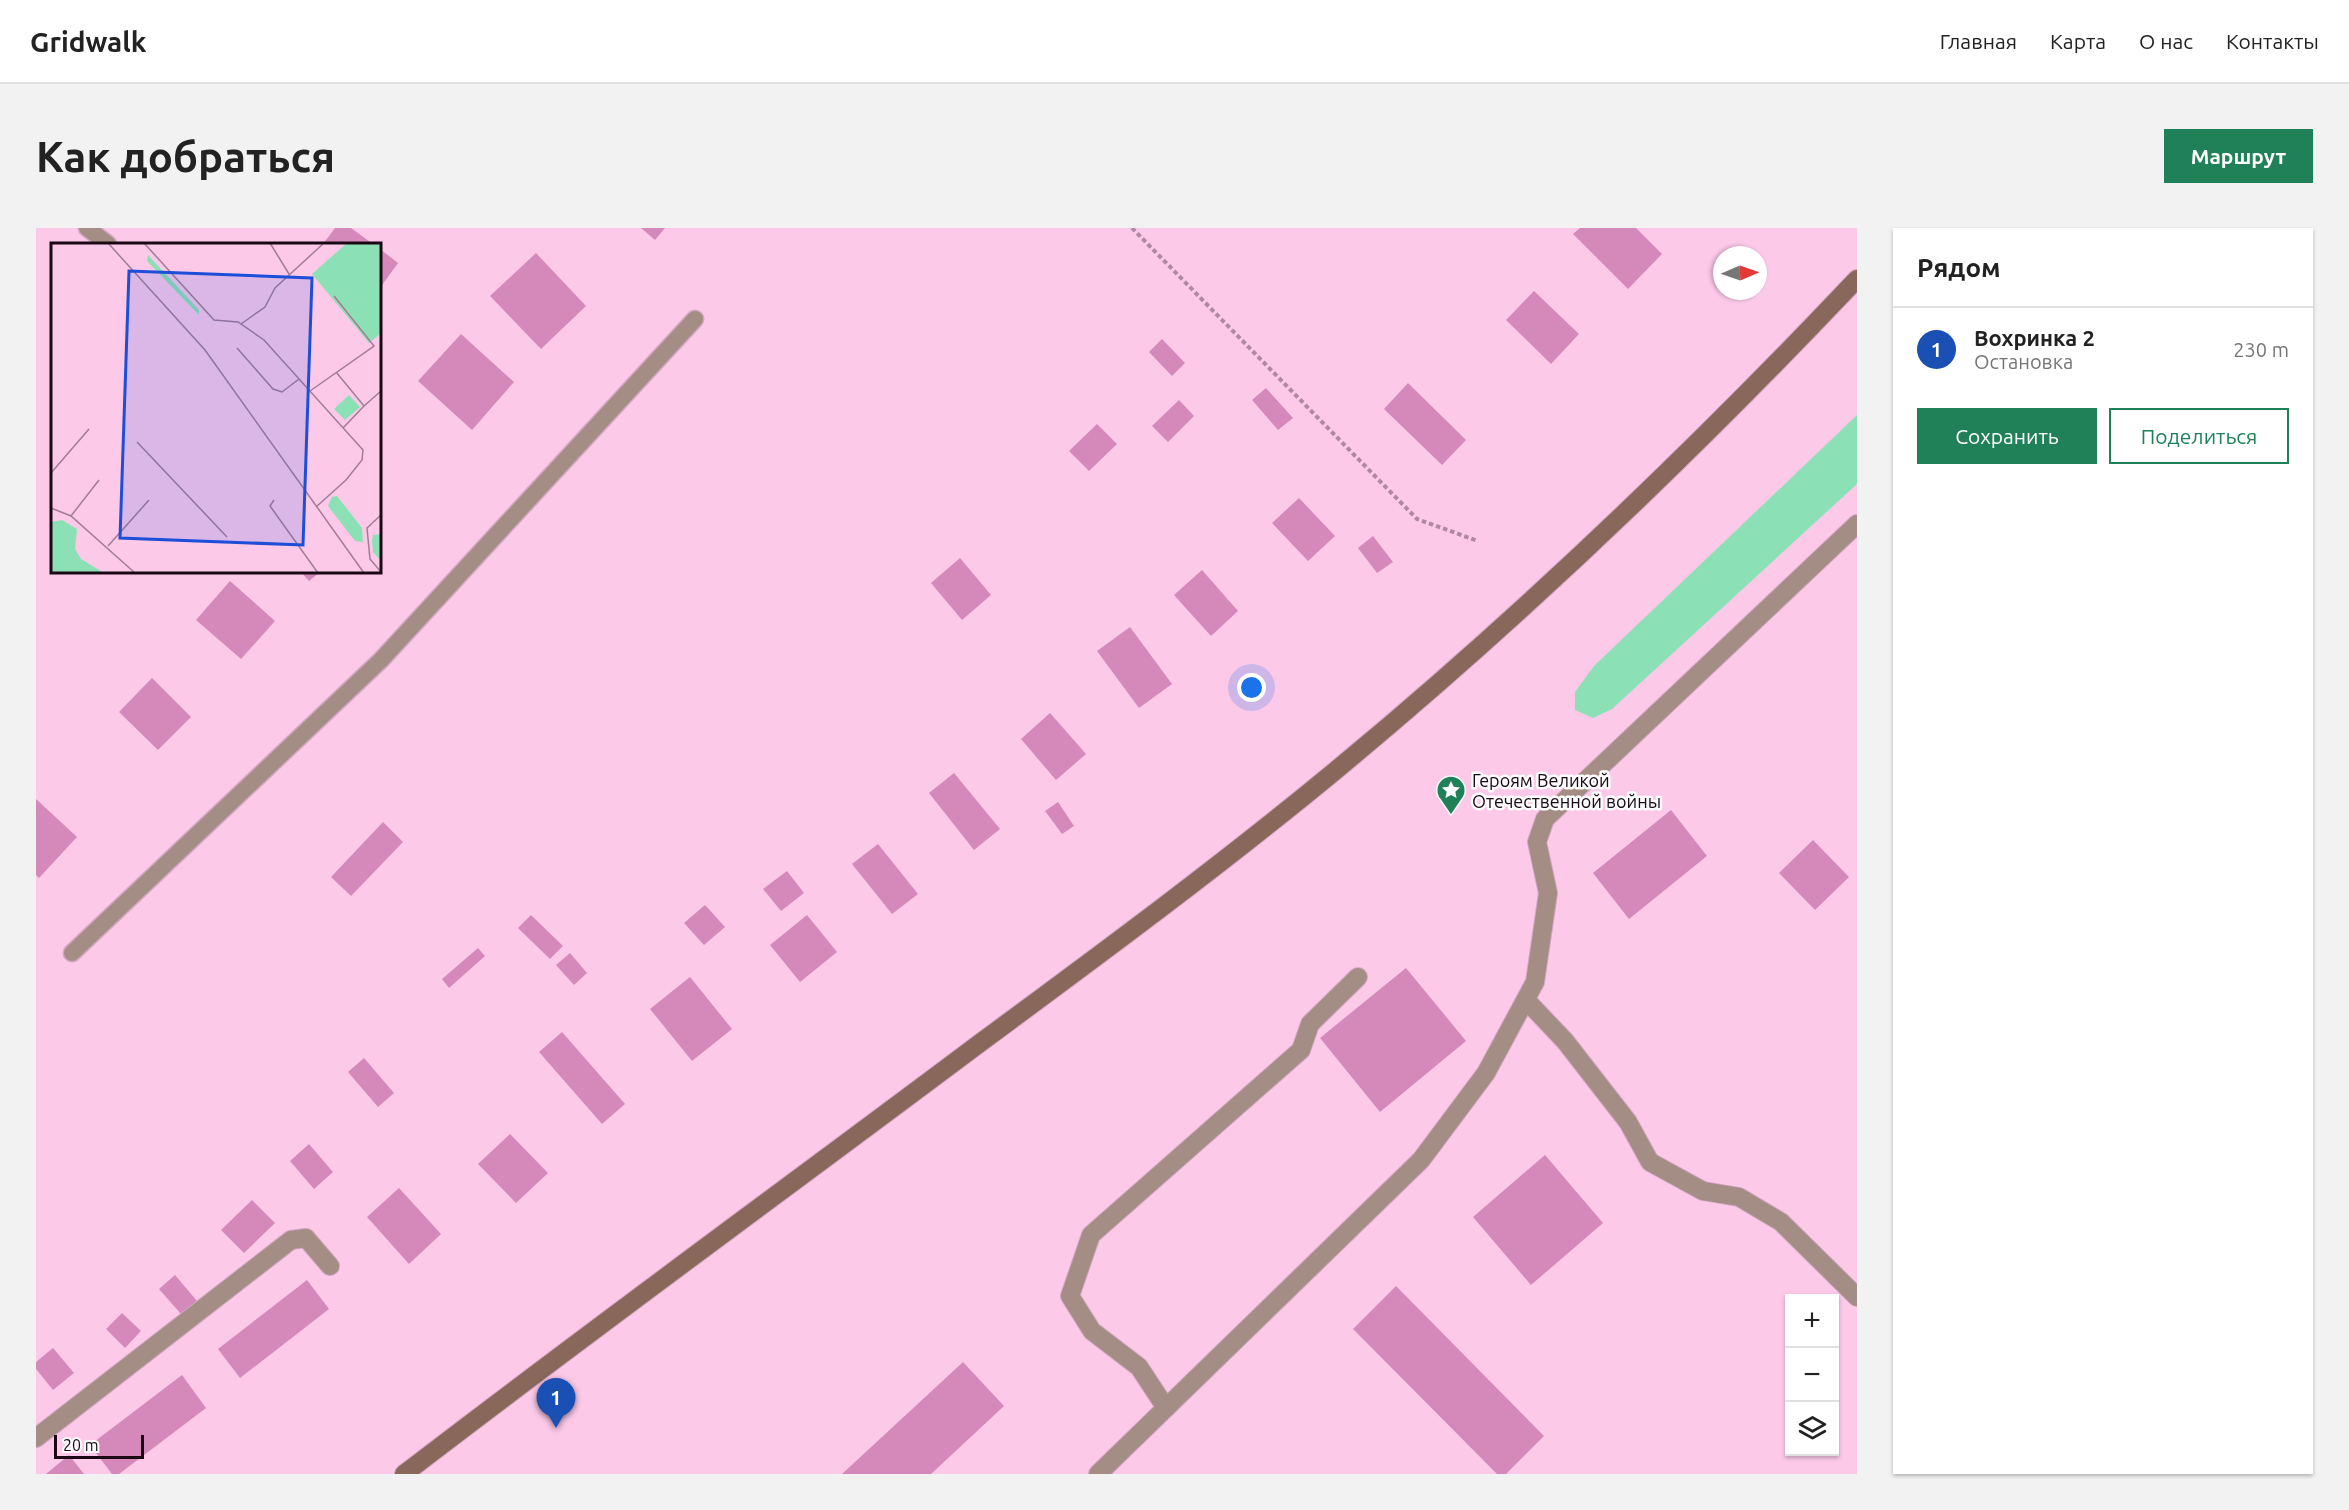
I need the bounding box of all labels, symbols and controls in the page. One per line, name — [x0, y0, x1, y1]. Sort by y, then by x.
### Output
text: Gridwalk — [30, 26, 147, 57]
text: Главная — [1940, 29, 2017, 53]
text: Карта — [2050, 29, 2106, 53]
text: О нас — [2139, 29, 2193, 53]
text: Контакты — [2226, 29, 2319, 53]
button: Маршрут — [2164, 129, 2313, 183]
text: Как добраться — [36, 133, 335, 180]
inset map — [51, 243, 381, 573]
north arrow — [1713, 246, 1767, 300]
text: Рядом — [1917, 253, 2001, 282]
text: Вохринка 2 — [1974, 325, 2095, 350]
text: 1 — [1931, 338, 1942, 361]
text: 230 m — [2233, 338, 2289, 361]
text: Остановка — [1974, 350, 2073, 373]
button: Сохранить — [1917, 408, 2097, 464]
button: Поделиться — [2109, 408, 2289, 464]
your location — [1237, 673, 1266, 702]
place label: Героям Великой Отечественной войны — [1472, 770, 1661, 811]
place icon: Героям Великой Отечественной войны — [1435, 774, 1467, 816]
map controls — [1785, 1294, 1839, 1456]
button: + — [1785, 1294, 1839, 1348]
button: − — [1785, 1348, 1839, 1402]
pin: 1 — [536, 1378, 576, 1428]
button: layers — [1785, 1402, 1839, 1456]
scale bar — [54, 1432, 144, 1460]
text: 20 m — [63, 1436, 99, 1454]

